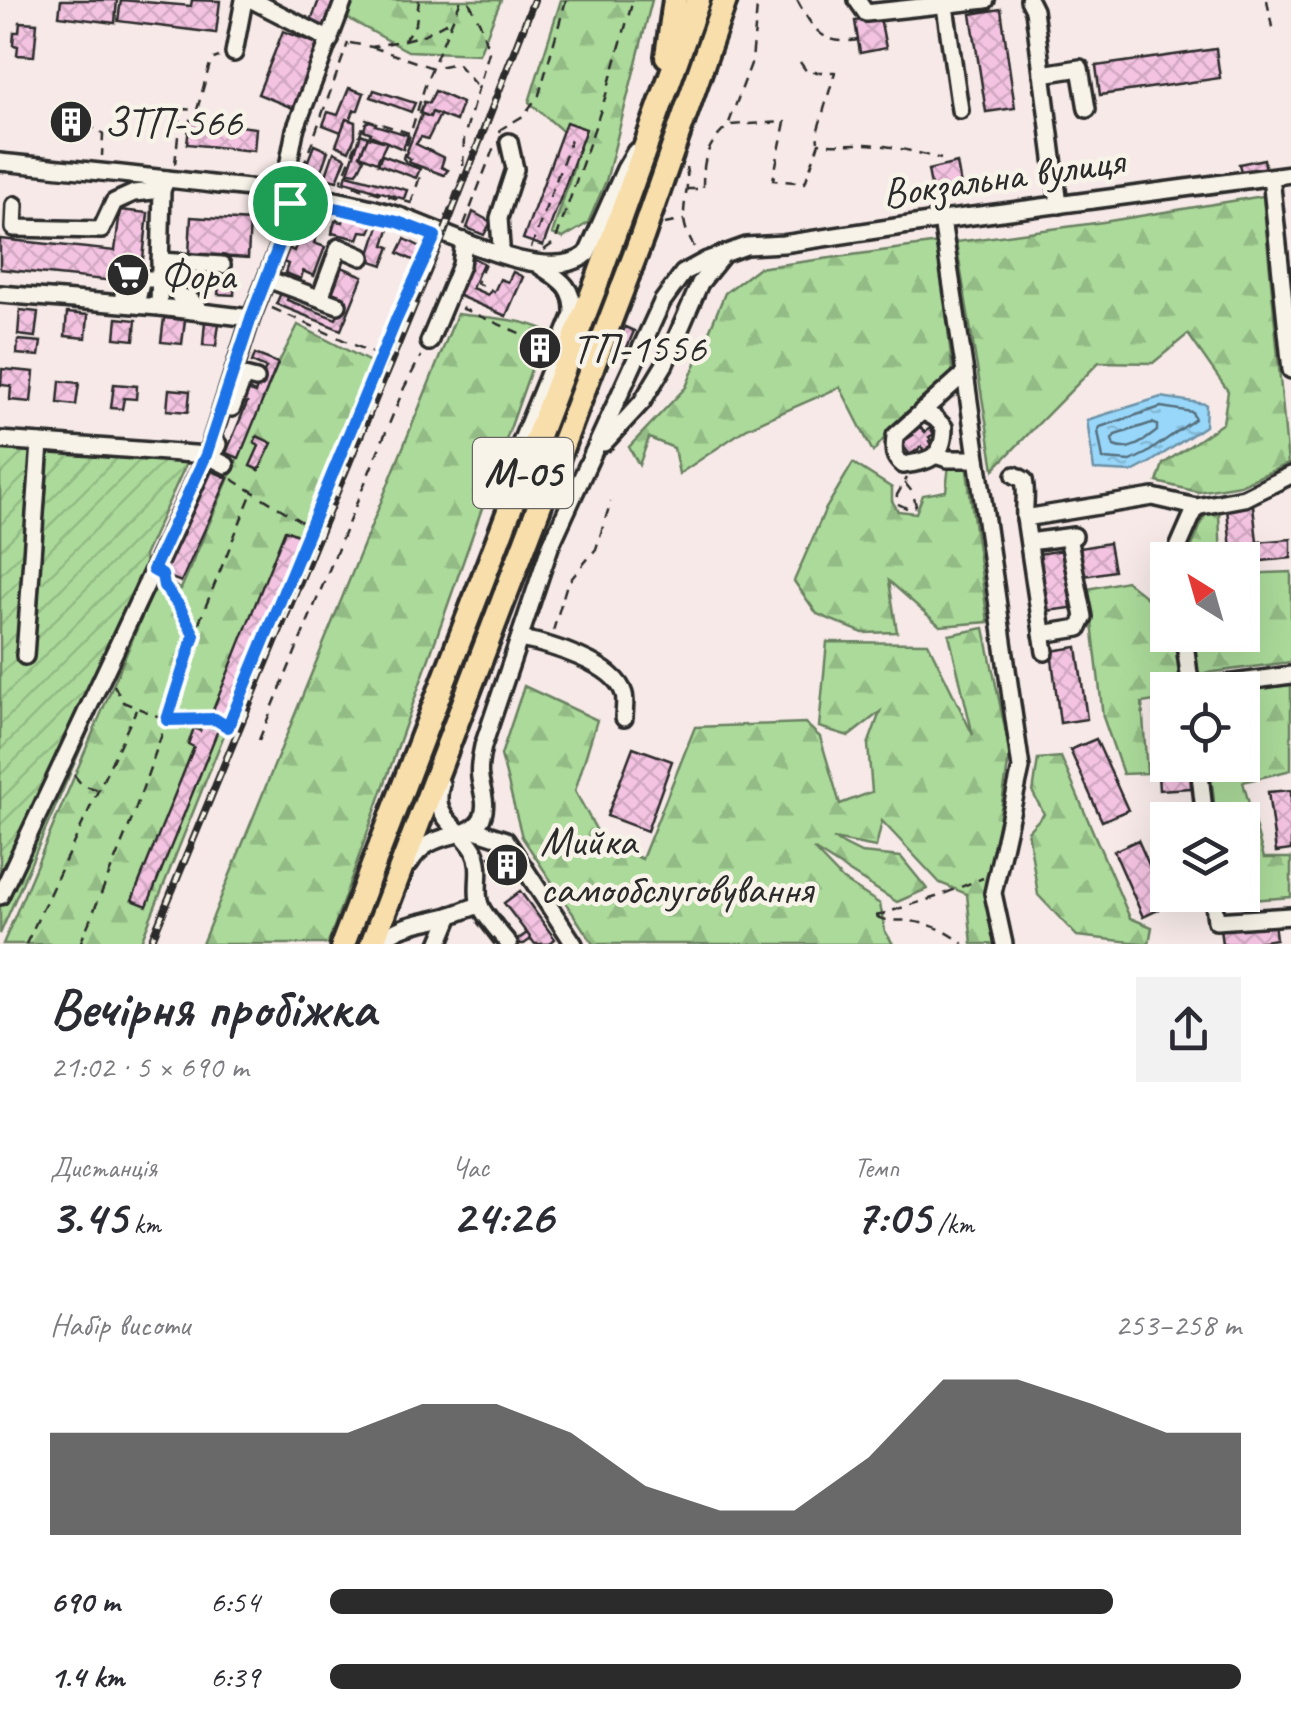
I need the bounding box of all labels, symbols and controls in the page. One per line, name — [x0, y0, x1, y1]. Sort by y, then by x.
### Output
place label: ЗТП-566 — [104, 96, 243, 149]
building icon: ЗТП-566 — [48, 99, 94, 145]
street label: Вокзальна вулиця — [879, 133, 1130, 220]
pin — [248, 161, 333, 246]
icon: arrive — [263, 176, 318, 231]
place label: Фора — [160, 249, 238, 302]
supermarket icon: Фора — [105, 252, 151, 298]
place label: ТП-1556 — [572, 322, 707, 375]
building icon: ТП-1556 — [517, 325, 563, 371]
road number: М-05 — [473, 438, 573, 508]
north arrow — [1150, 542, 1260, 652]
map controls — [1150, 542, 1260, 912]
button: locate — [1150, 672, 1260, 782]
button: layers — [1150, 802, 1260, 912]
place label: Мийка самообслуговування — [540, 815, 815, 916]
building icon: Мийка самообслуговування — [484, 842, 530, 888]
text: Вечірня пробіжка — [50, 973, 375, 1043]
button: share — [1136, 977, 1241, 1082]
text: 21:02 · 5 × 690 m — [50, 1046, 248, 1087]
text: Дистанція — [50, 1150, 157, 1185]
text: Час — [452, 1150, 489, 1185]
text: Темп — [854, 1150, 899, 1185]
text: 3.45 — [50, 1185, 127, 1248]
text: 24:26 — [452, 1185, 553, 1248]
text: 7:05 — [854, 1185, 930, 1248]
text: km — [127, 1206, 161, 1241]
text: /km — [930, 1206, 974, 1241]
text: Набір висоти — [50, 1304, 190, 1345]
text: 253–258 m — [1115, 1304, 1241, 1345]
text: 690 m — [50, 1581, 119, 1622]
text: 6:54 — [210, 1581, 260, 1622]
text: 1.4 km — [50, 1656, 124, 1697]
text: 6:39 — [210, 1656, 260, 1697]

